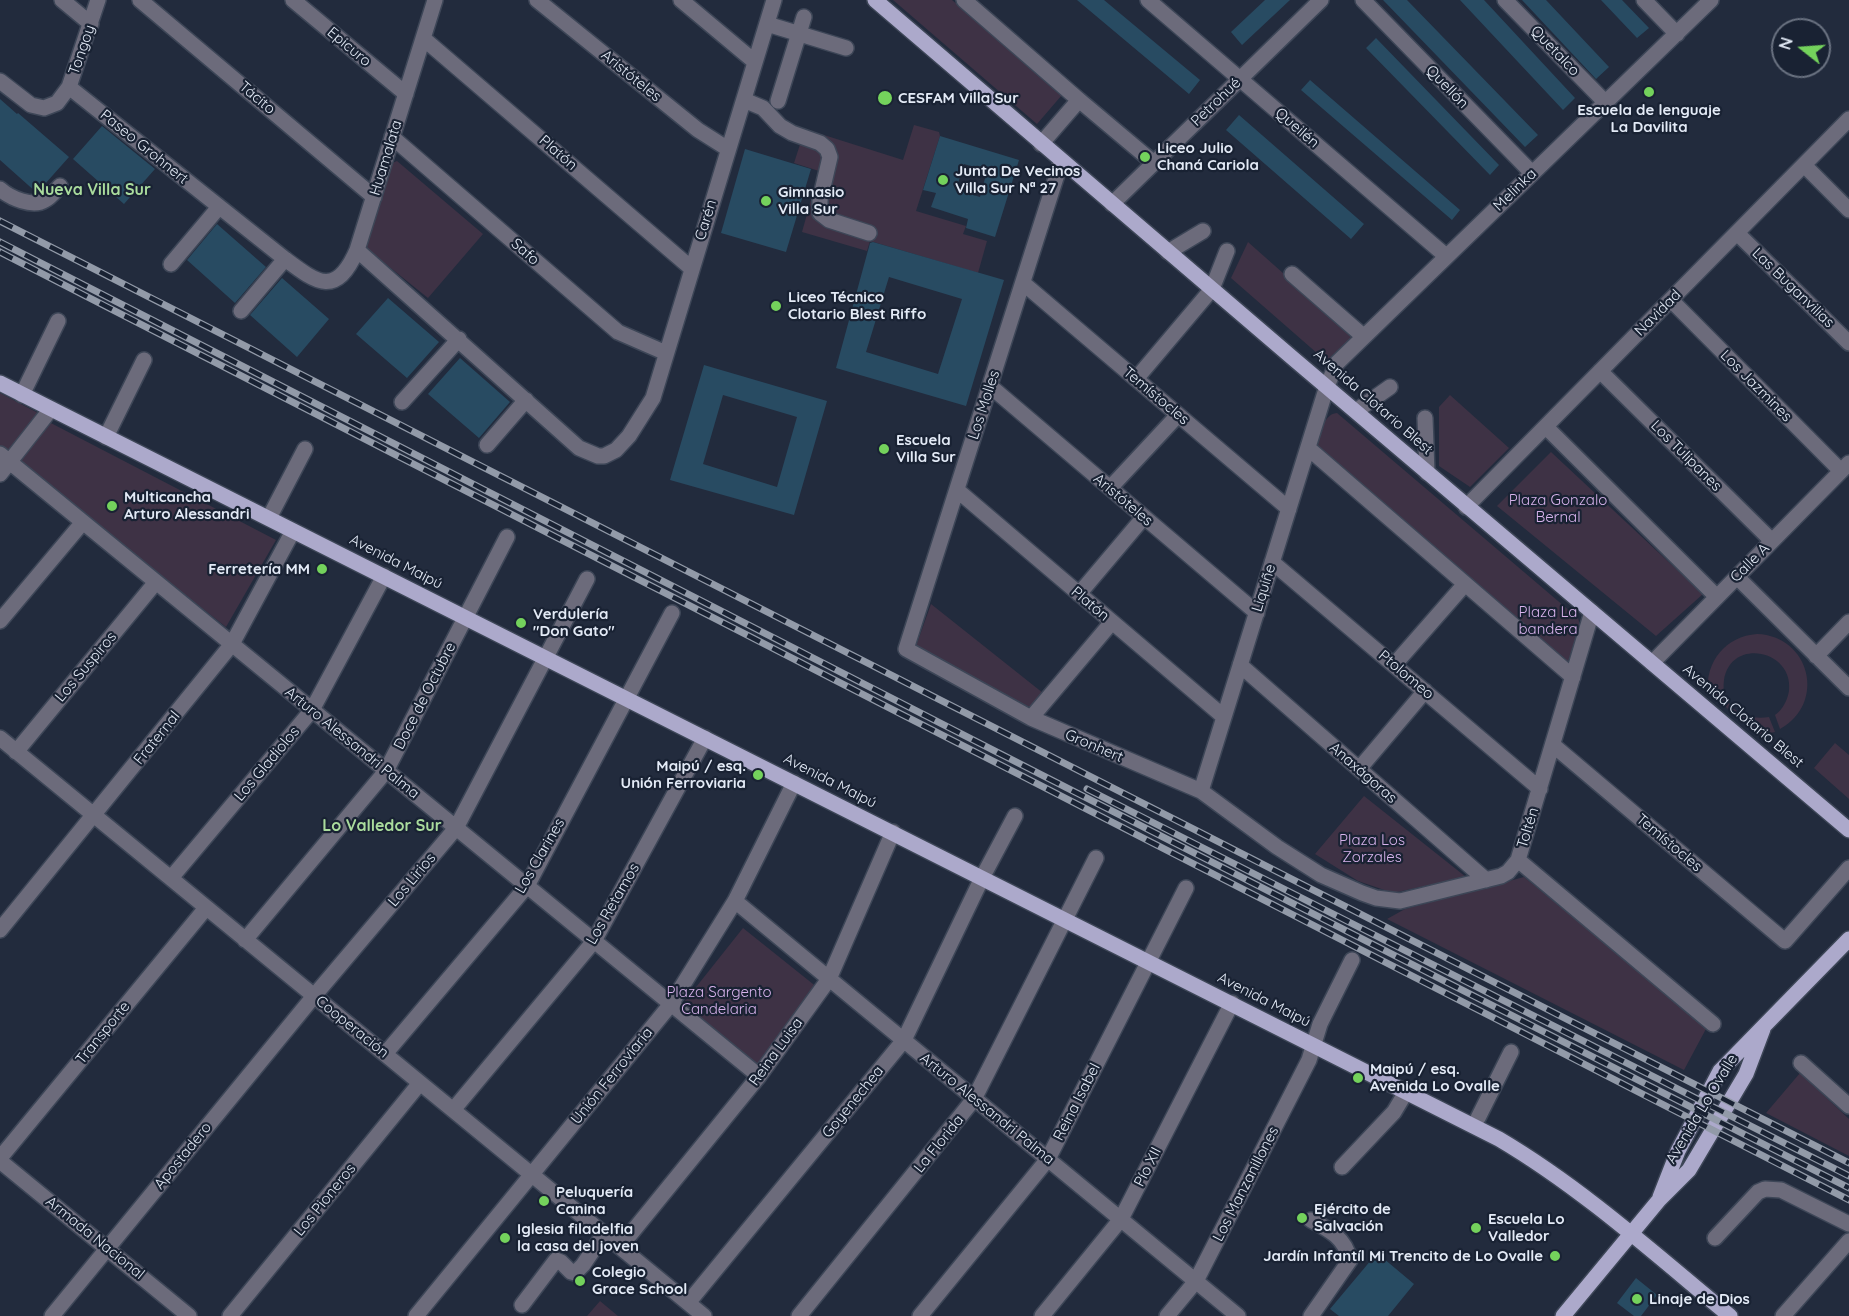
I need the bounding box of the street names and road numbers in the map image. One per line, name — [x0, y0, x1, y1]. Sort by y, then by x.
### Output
street label: Quetalco — [1527, 22, 1583, 80]
street label: Tongoy — [65, 23, 99, 77]
street label: Epicuro — [323, 24, 375, 70]
street label: Aristóteles — [597, 46, 665, 106]
street label: Quellón — [1422, 62, 1472, 112]
street label: Petrohué — [1187, 74, 1245, 130]
street label: Tácito — [235, 78, 279, 118]
street label: Queilén — [1271, 104, 1323, 152]
street label: Paseo Grohnert — [96, 106, 192, 188]
street label: Huamalata — [366, 118, 406, 198]
street label: Platón — [535, 132, 581, 174]
street label: Melinka — [1490, 165, 1540, 215]
street label: Carén — [691, 198, 721, 242]
street label: Safo — [507, 235, 543, 269]
street label: Las Buganvilias — [1748, 244, 1838, 332]
street label: Navidad — [1631, 286, 1685, 340]
street label: Avenida Clotario Blest — [1310, 345, 1436, 459]
street label: Los Jazmines — [1716, 346, 1796, 426]
street label: Temístocles — [1119, 363, 1193, 429]
street label: Los Molles — [964, 368, 1004, 442]
street label: Los Tulipanes — [1647, 417, 1725, 495]
street label: Aristóteles — [1090, 470, 1156, 530]
street label: Avenida Maipú — [346, 531, 446, 593]
street label: Calle A — [1727, 540, 1773, 586]
street label: Liquiñe — [1248, 562, 1280, 614]
street label: Platón — [1067, 583, 1113, 625]
street label: Los Suspiros — [51, 628, 121, 706]
street label: Doce de Octubre — [390, 639, 460, 753]
street label: Ptolomeo — [1375, 647, 1437, 703]
street label: Avenida Clotario Blest — [1679, 660, 1807, 772]
street label: Arturo Alessandri Palma — [281, 683, 423, 803]
street label: Fraternal — [130, 708, 184, 768]
street label: Los Gladiolos — [231, 723, 303, 805]
street label: Gronhert — [1062, 726, 1126, 766]
street label: Anaxágoras — [1326, 739, 1400, 807]
street label: Avenida Maipú — [780, 750, 880, 812]
street label: Toltén — [1513, 805, 1543, 851]
street label: Temístocles — [1632, 810, 1706, 876]
street label: Los Clarines — [511, 815, 569, 897]
street label: Los Lirios — [384, 850, 440, 910]
street label: Los Retamos — [583, 860, 643, 948]
street label: Avenida Maipú — [1214, 969, 1314, 1031]
street label: Cooperación — [312, 992, 392, 1062]
street label: Transporte — [72, 998, 134, 1068]
street label: Reina Luisa — [745, 1015, 807, 1089]
street label: Unión Ferroviaria — [567, 1024, 657, 1128]
street label: Arturo Alessandri Palma — [916, 1049, 1058, 1169]
street label: Avenida Lo Ovalle — [1662, 1051, 1742, 1167]
street label: Reina Isabel — [1050, 1060, 1104, 1144]
street label: Goyenechea — [818, 1062, 888, 1142]
street label: La Florida — [910, 1111, 968, 1177]
street label: Apostadero — [150, 1119, 216, 1193]
street label: Los Manzanillones — [1209, 1124, 1283, 1244]
street label: Pío XII — [1130, 1144, 1166, 1190]
street label: Los Pioneros — [290, 1160, 360, 1240]
street label: Armada Nacional — [42, 1193, 148, 1283]

